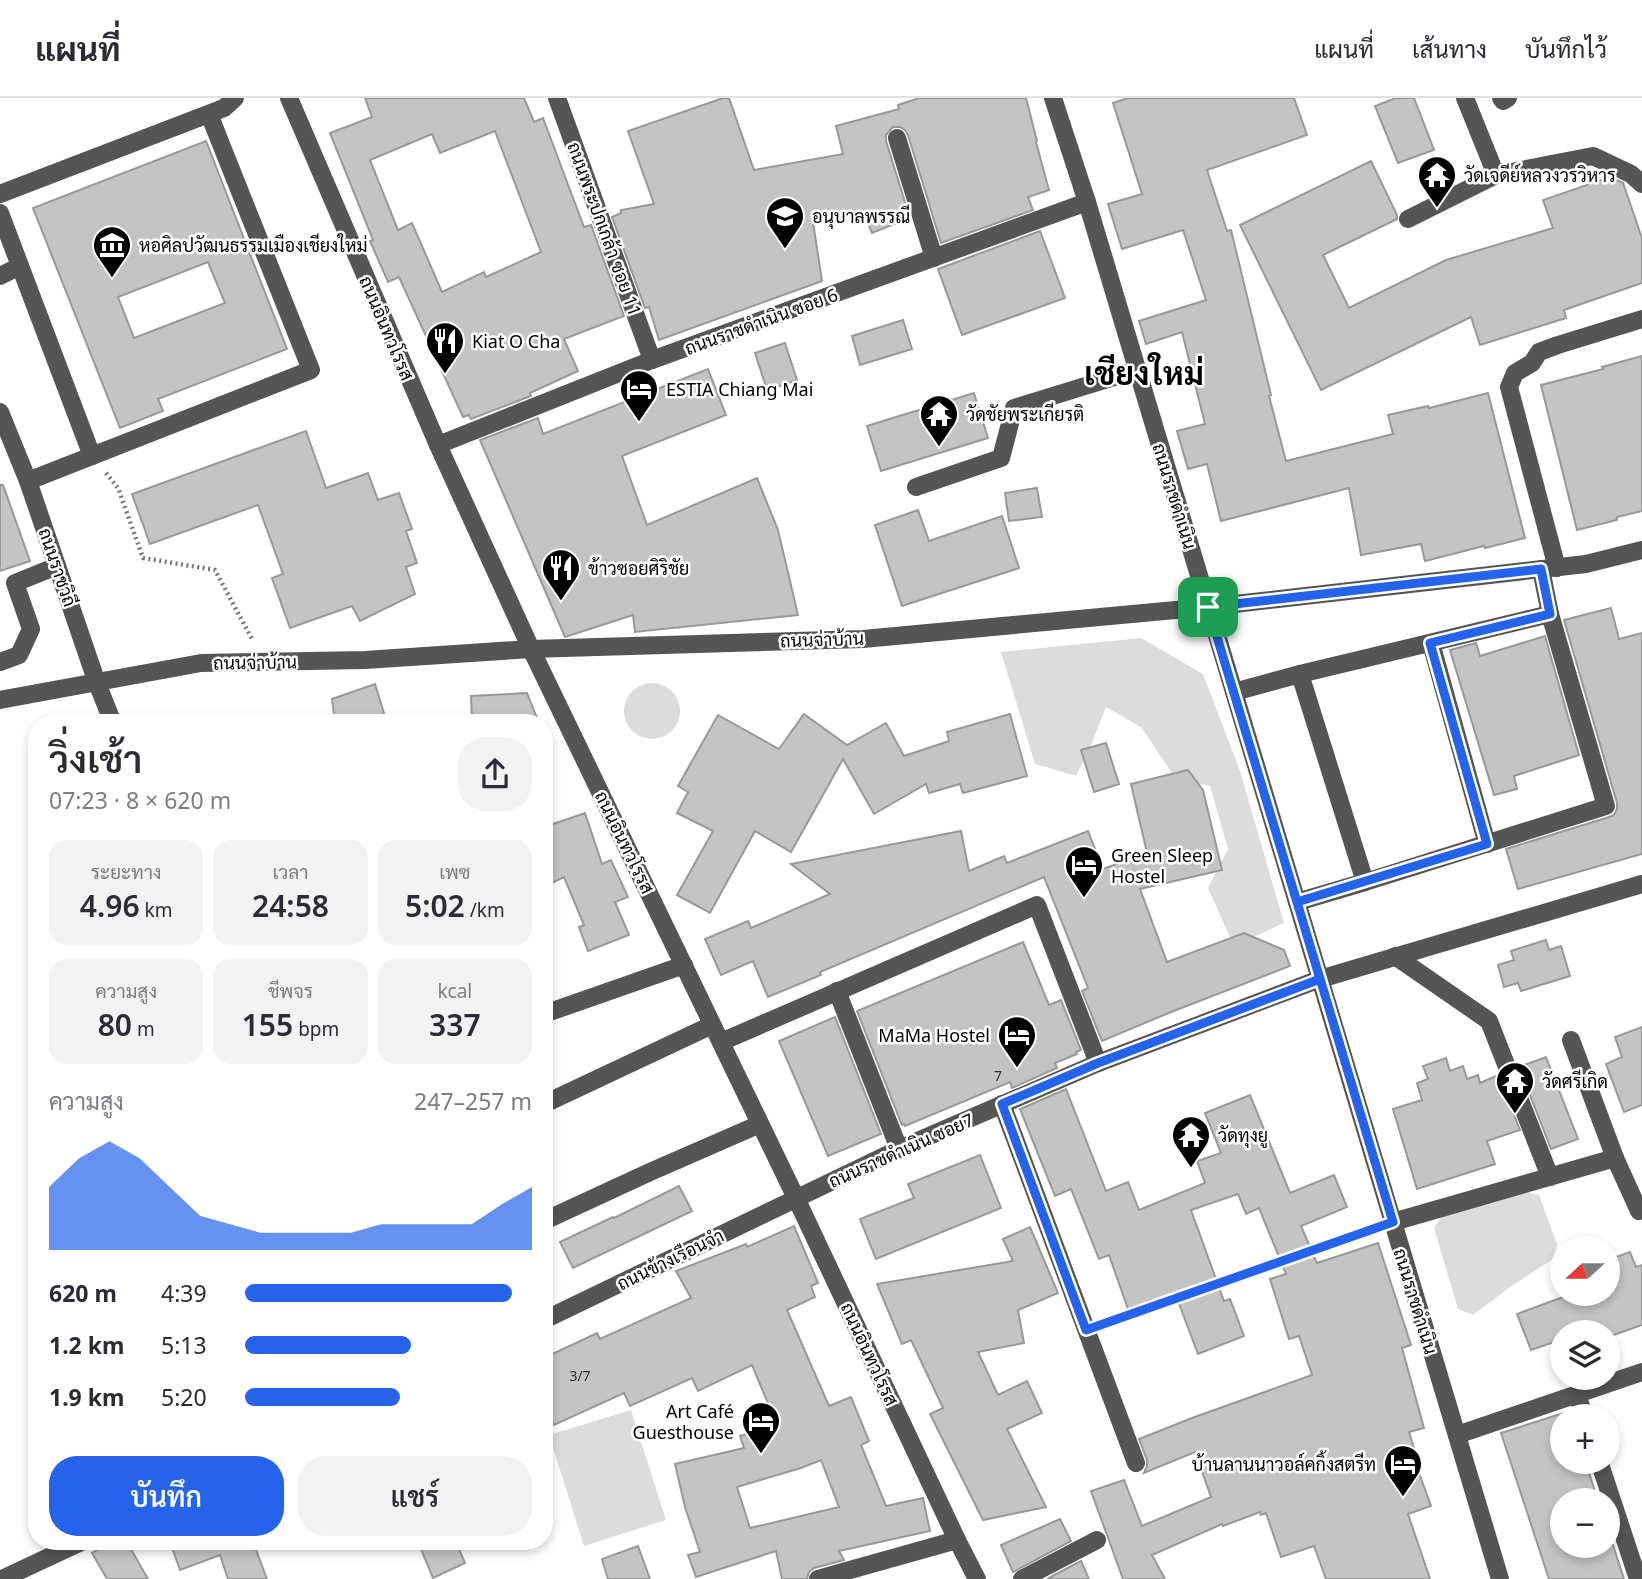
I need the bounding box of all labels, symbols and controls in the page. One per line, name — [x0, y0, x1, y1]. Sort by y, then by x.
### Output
text: แผนที่ — [35, 26, 121, 71]
text: แผนที่ — [1314, 32, 1374, 65]
text: เส้นทาง — [1412, 32, 1487, 65]
text: บันทึกไว้ — [1525, 32, 1607, 65]
street label: ถนนพระปกเกล้า ซอย 11 — [562, 139, 648, 319]
temple icon: วัดเจดีย์หลวงวรวิหาร — [1416, 154, 1458, 209]
place label: วัดเจดีย์หลวงวรวิหาร — [1464, 163, 1616, 187]
school or university icon: อนุบาลพรรณี — [764, 195, 806, 250]
place label: อนุบาลพรรณี — [812, 204, 910, 229]
museum icon: หอศิลปวัฒนธรรมเมืองเชียงใหม่ — [91, 224, 133, 279]
place label: หอศิลปวัฒนธรรมเมืองเชียงใหม่ — [139, 233, 368, 257]
street label: ถนนอินทวโรรส — [354, 272, 420, 384]
street label: ถนนราชดำเนิน ซอย 6 — [681, 282, 841, 360]
restaurant icon: Kiat O Cha — [424, 320, 466, 375]
place label: Kiat O Cha — [472, 329, 560, 353]
district label: เชียงใหม่ — [1084, 351, 1204, 394]
hotel icon: ESTIA Chiang Mai — [618, 368, 660, 423]
place label: ESTIA Chiang Mai — [666, 377, 813, 401]
temple icon: วัดชัยพระเกียรติ — [918, 393, 960, 448]
place label: วัดชัยพระเกียรติ — [966, 402, 1084, 426]
street label: ถนนราชดำเนิน — [1147, 440, 1203, 552]
street label: ถนนราชวิถี — [33, 525, 83, 609]
restaurant icon: ข้าวซอยศิริชัย — [540, 547, 582, 602]
place label: ข้าวซอยศิริชัย — [588, 556, 689, 580]
pin — [1178, 577, 1238, 637]
icon: arrive — [1189, 588, 1227, 626]
street label: ถนนจ่าบ้าน — [780, 626, 864, 652]
street label: ถนนจ่าบ้าน — [213, 649, 297, 675]
text: วิ่งเช้า — [49, 732, 142, 784]
button: share — [458, 737, 532, 811]
text: 07:23 · 8 × 620 m — [49, 784, 231, 816]
street label: ถนนอินทวโรรส — [590, 787, 660, 897]
place label: Green Sleep Hostel — [1111, 843, 1213, 888]
hotel icon: Green Sleep Hostel — [1063, 844, 1105, 899]
text: ระยะทาง — [91, 859, 162, 885]
text: เวลา — [273, 859, 308, 885]
text: เพซ — [439, 859, 470, 885]
text: 4.96 — [80, 885, 140, 926]
text: 24:58 — [252, 885, 329, 926]
text: 5:02 — [405, 885, 465, 926]
text: km — [140, 897, 172, 923]
text: /km — [465, 897, 505, 923]
text: ความสูง — [95, 978, 157, 1004]
text: ชีพจร — [268, 978, 313, 1004]
text: kcal — [437, 978, 472, 1004]
text: 80 — [98, 1004, 132, 1045]
text: 155 — [242, 1004, 293, 1045]
text: 337 — [429, 1004, 481, 1045]
hotel icon: MaMa Hostel — [996, 1014, 1038, 1069]
text: m — [132, 1016, 155, 1042]
text: bpm — [293, 1016, 339, 1042]
place label: MaMa Hostel — [878, 1023, 990, 1047]
temple icon: วัดศรีเกิด — [1494, 1060, 1536, 1115]
house number: 7 — [994, 1066, 1002, 1085]
place label: วัดศรีเกิด — [1542, 1069, 1608, 1093]
text: ความสูง — [49, 1085, 124, 1117]
text: 247–257 m — [414, 1085, 532, 1117]
street label: ถนนราชดำเนิน ซอย7 — [825, 1107, 977, 1193]
temple icon: วัดทุงยู — [1170, 1114, 1212, 1169]
place label: วัดทุงยู — [1218, 1123, 1268, 1149]
street label: ถนนข้างเรือนจำ — [613, 1223, 727, 1295]
north arrow — [1550, 1236, 1620, 1306]
map controls — [1550, 1236, 1620, 1558]
street label: ถนนราชดำเนิน — [1388, 1245, 1444, 1357]
text: 620 m — [49, 1277, 117, 1309]
text: 4:39 — [161, 1277, 207, 1309]
street label: ถนนอินทวโรรส — [836, 1299, 904, 1409]
button: layers — [1550, 1320, 1620, 1390]
text: 1.2 km — [49, 1329, 124, 1361]
text: 5:13 — [161, 1329, 207, 1361]
house number: 3/7 — [569, 1366, 591, 1385]
text: 1.9 km — [49, 1381, 124, 1413]
text: 5:20 — [161, 1381, 207, 1413]
place label: Art Café Guesthouse — [633, 1399, 734, 1444]
hotel icon: Art Café Guesthouse — [740, 1400, 782, 1455]
button: + — [1550, 1404, 1620, 1474]
hotel icon: บ้านลานนาวอล์คกิ้งสตรีท — [1382, 1443, 1424, 1498]
place label: บ้านลานนาวอล์คกิ้งสตรีท — [1192, 1450, 1376, 1476]
button: บันทึก — [49, 1456, 284, 1536]
button: แชร์ — [298, 1456, 532, 1536]
button: − — [1550, 1488, 1620, 1558]

